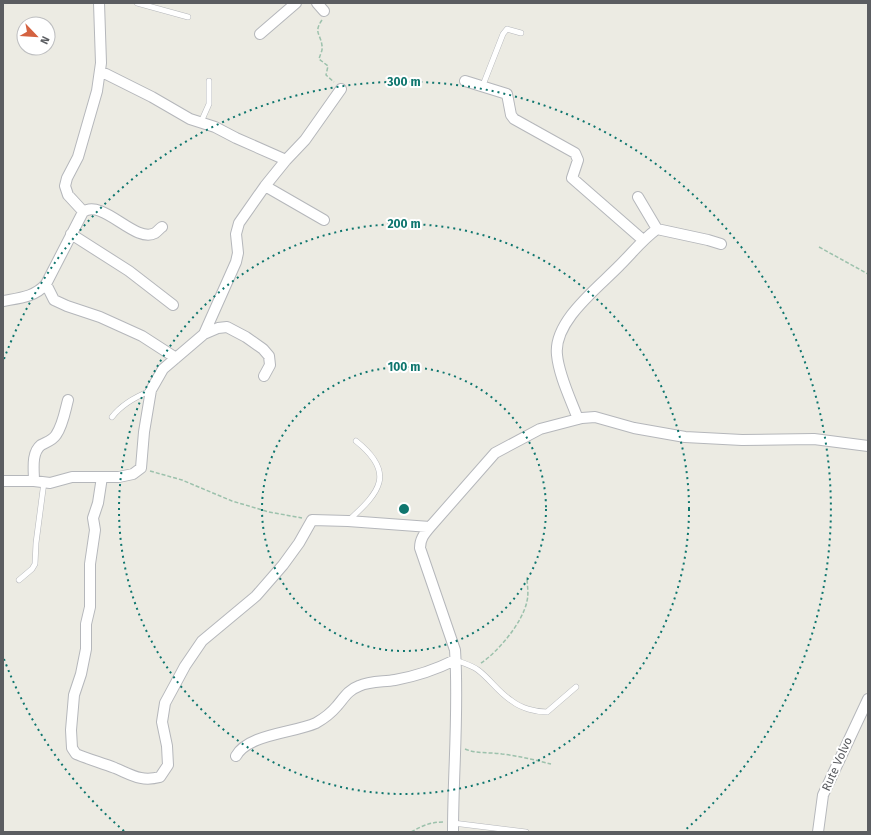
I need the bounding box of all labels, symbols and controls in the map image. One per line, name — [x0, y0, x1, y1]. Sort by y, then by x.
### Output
north arrow — [16, 16, 56, 56]
text: N — [37, 34, 52, 46]
text: 300 m — [386, 75, 421, 89]
text: 200 m — [387, 217, 421, 231]
text: 100 m — [388, 360, 420, 374]
centre of rings — [397, 502, 411, 516]
street label: Rute Volvo — [819, 735, 855, 793]

